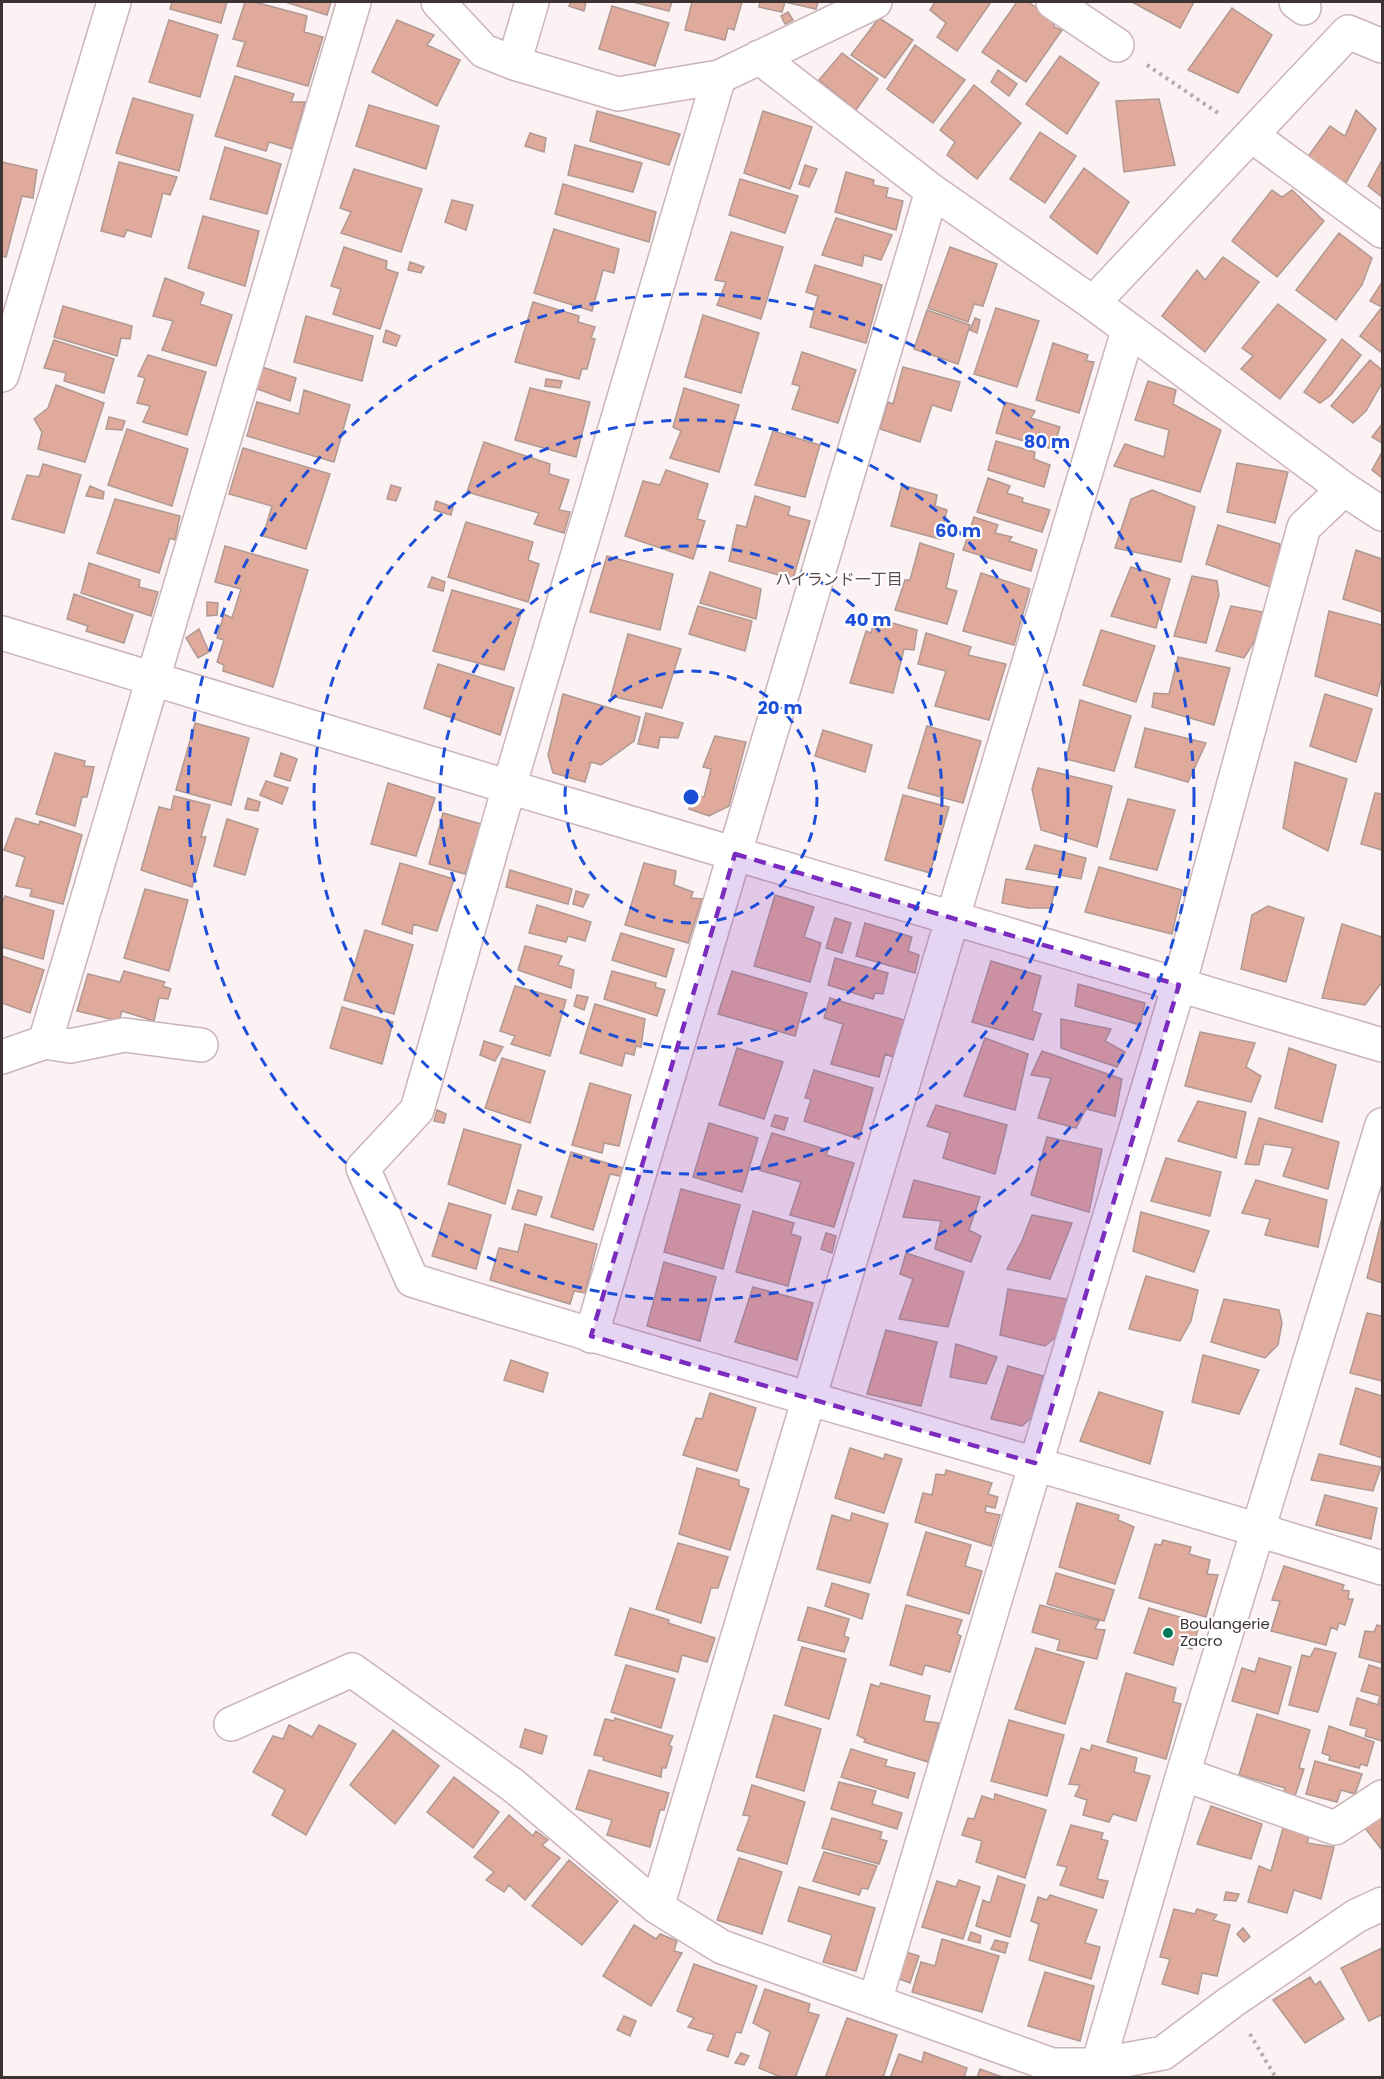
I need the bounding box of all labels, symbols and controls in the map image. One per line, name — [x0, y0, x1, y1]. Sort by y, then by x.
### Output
text: 80 m — [1024, 429, 1070, 454]
text: 60 m — [935, 518, 981, 543]
district label: ハイランド一丁目 — [775, 568, 903, 591]
text: 40 m — [845, 607, 891, 632]
text: 20 m — [758, 695, 802, 720]
centre of rings — [681, 787, 701, 807]
place label: Boulangerie Zacro — [1180, 1613, 1270, 1651]
marker: Boulangerie Zacro — [1161, 1626, 1175, 1640]

